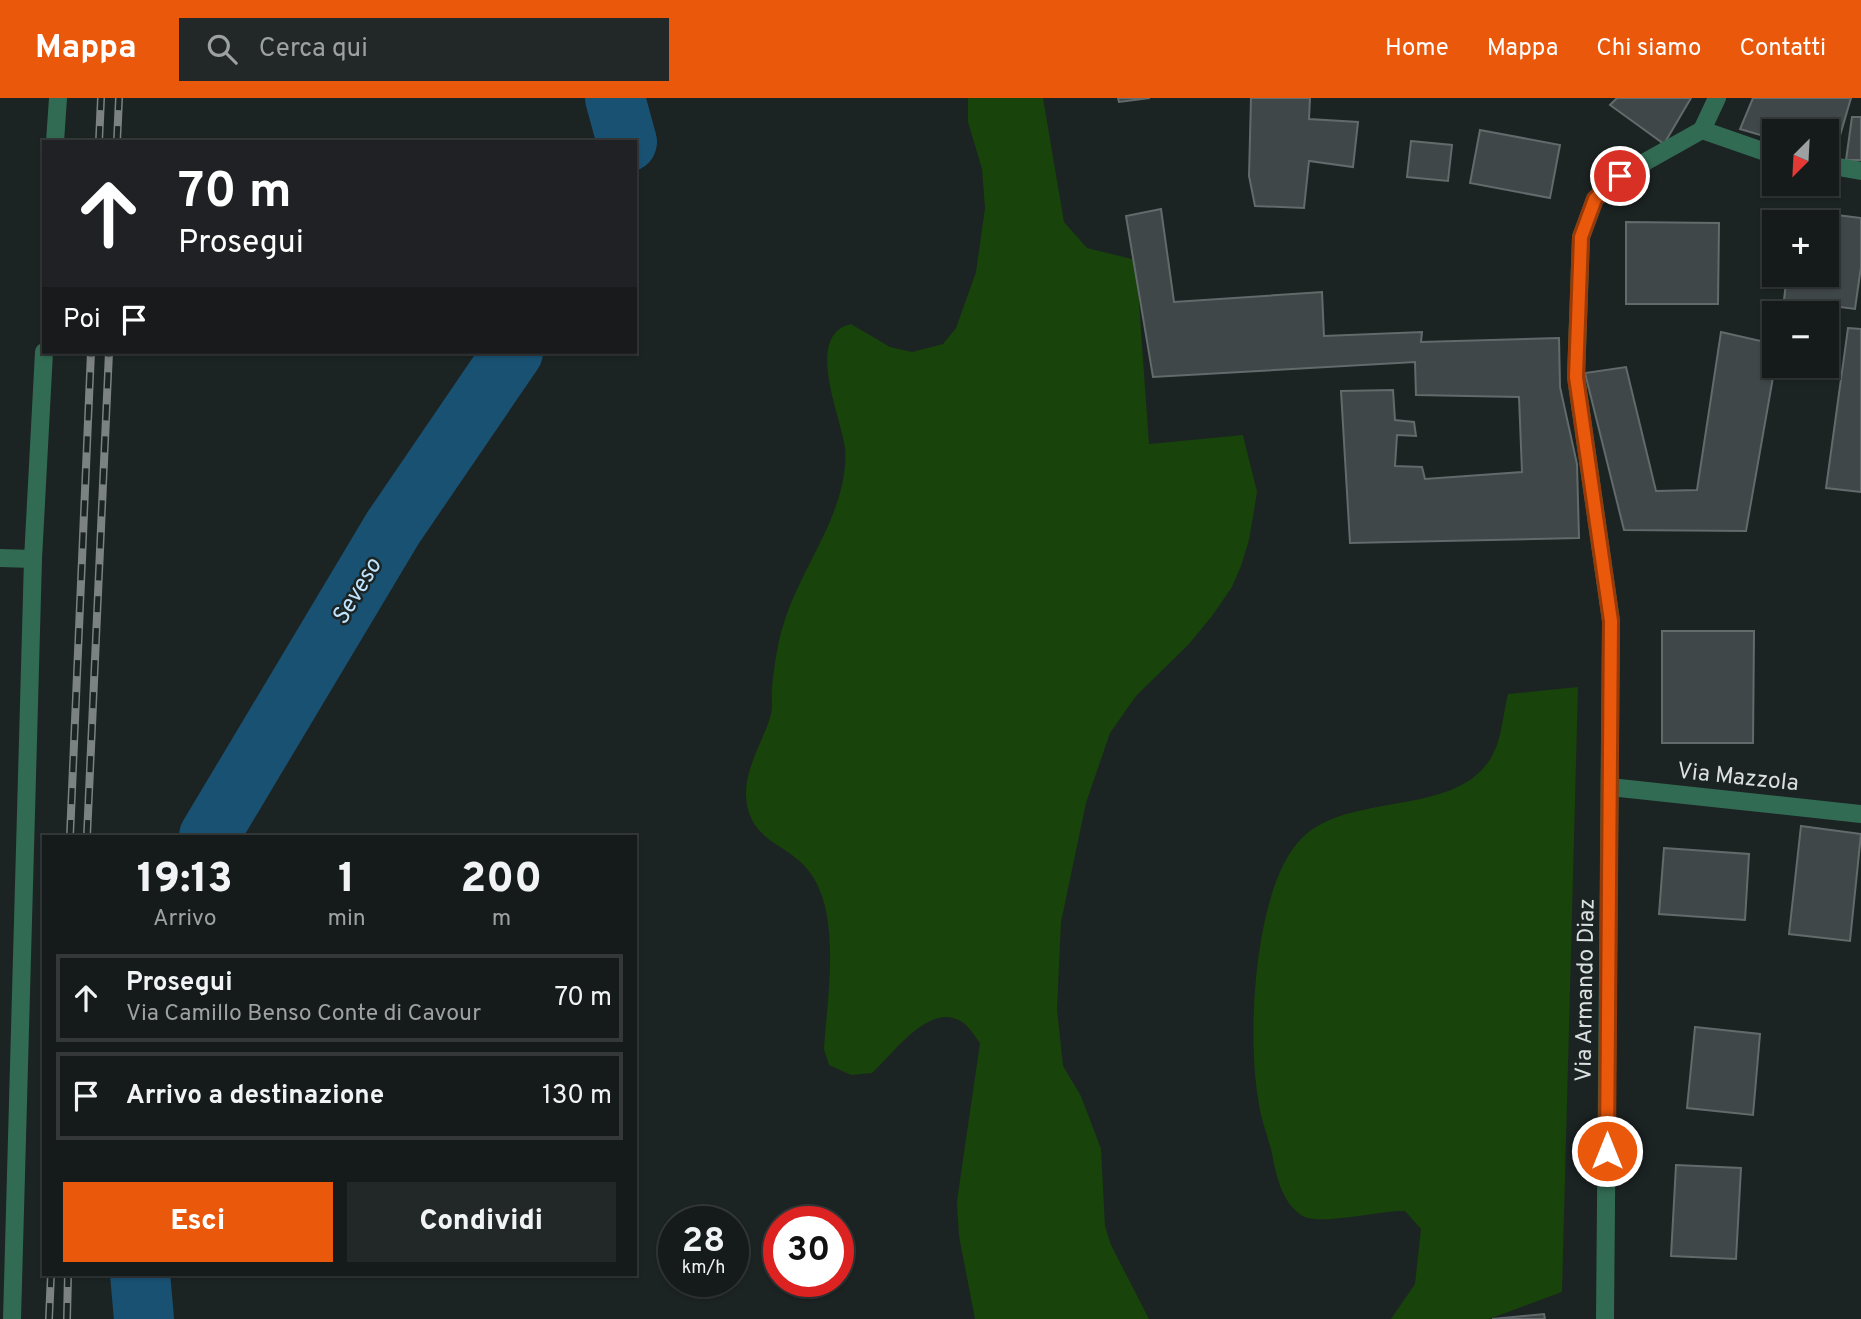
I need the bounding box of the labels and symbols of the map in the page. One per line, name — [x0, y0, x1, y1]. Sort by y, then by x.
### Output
north arrow — [1762, 119, 1839, 196]
pin — [1590, 146, 1650, 206]
water label: Seveso — [326, 553, 389, 631]
street label: Via Mazzola — [1675, 758, 1800, 799]
street label: Via Armando Diaz — [1570, 898, 1603, 1082]
position arrow — [1570, 1114, 1644, 1188]
speed limit sign: 30 — [763, 1206, 854, 1297]

